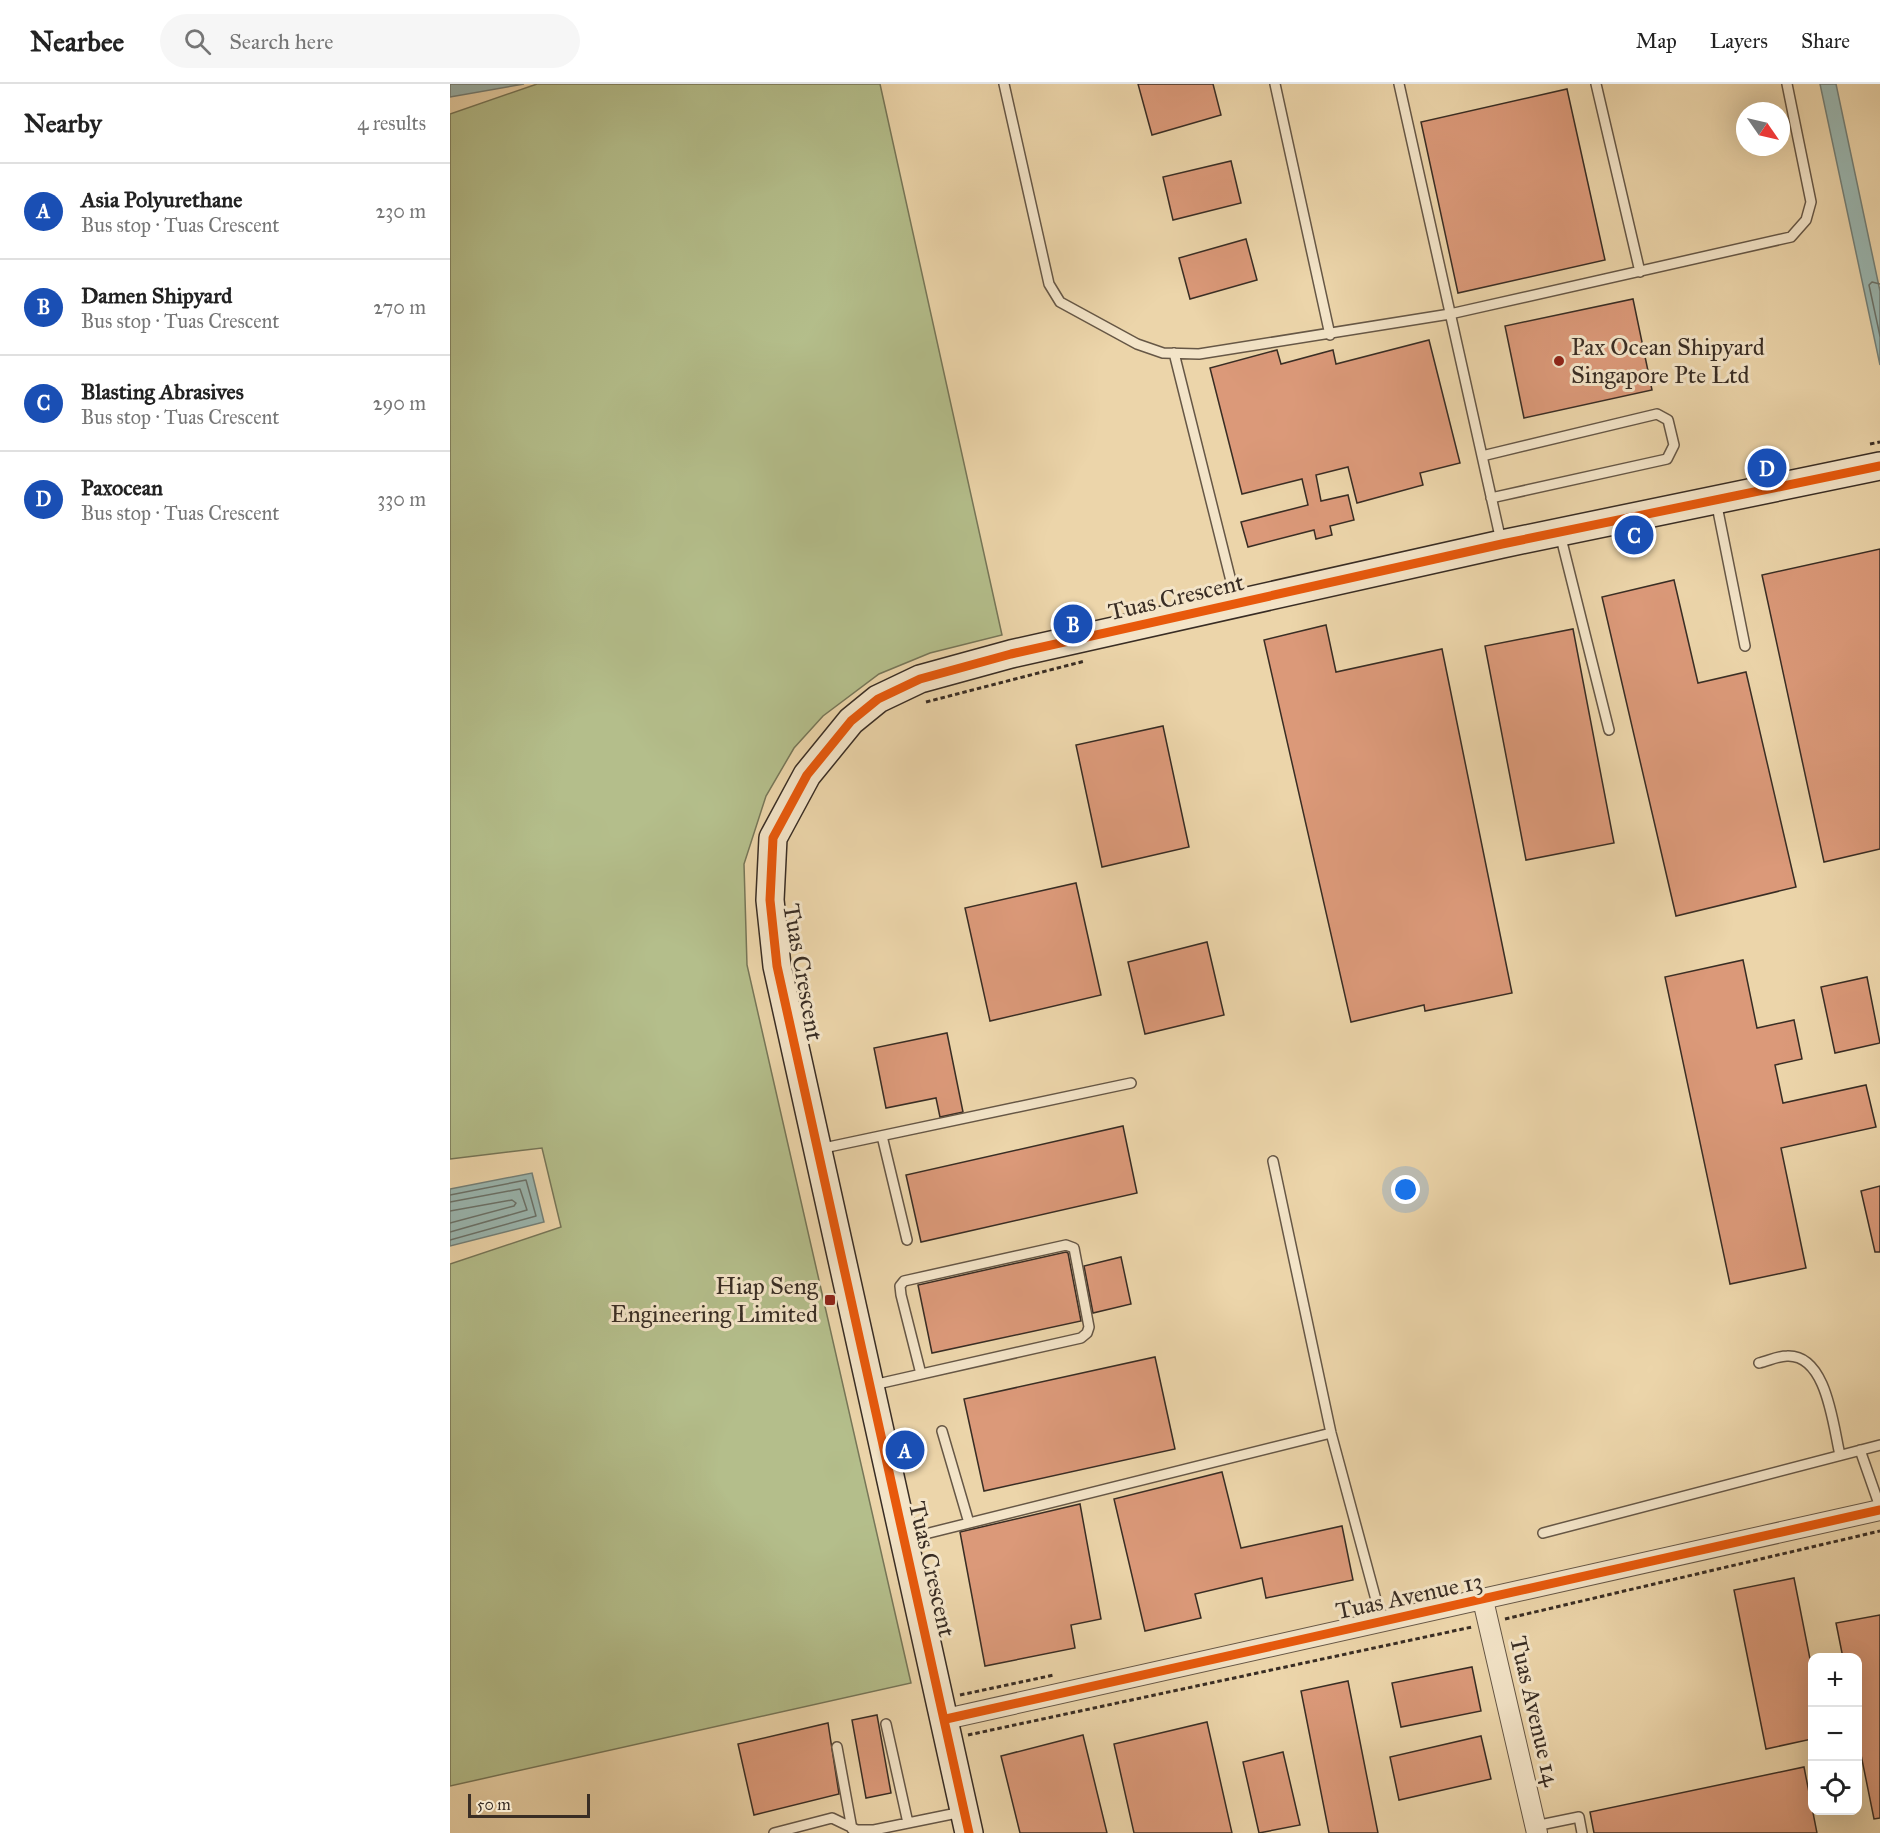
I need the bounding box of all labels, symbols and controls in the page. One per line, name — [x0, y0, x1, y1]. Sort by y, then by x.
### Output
search box — [160, 14, 580, 68]
text: Nearbee — [30, 24, 124, 59]
icon: search — [181, 25, 214, 58]
text: Search here — [229, 28, 333, 55]
text: Map — [1636, 28, 1677, 54]
text: Layers — [1710, 28, 1768, 54]
text: Share — [1801, 28, 1850, 54]
north arrow — [1736, 102, 1790, 156]
text: Nearby — [24, 107, 102, 139]
text: 4 results — [357, 111, 426, 135]
text: Asia Polyurethane — [81, 186, 242, 213]
text: A — [37, 199, 50, 223]
text: 230 m — [375, 199, 426, 223]
text: Bus stop · Tuas Crescent — [81, 213, 279, 237]
text: Damen Shipyard — [81, 282, 232, 309]
text: B — [37, 295, 50, 319]
text: 270 m — [373, 295, 426, 319]
text: Bus stop · Tuas Crescent — [81, 309, 279, 333]
place label: Pax Ocean Shipyard Singapore Pte Ltd — [1571, 332, 1765, 390]
marker: Pax Ocean Shipyard Singapore Pte Ltd — [1552, 354, 1566, 368]
text: Blasting Abrasives — [81, 378, 244, 405]
text: C — [37, 391, 50, 415]
text: 290 m — [373, 391, 426, 415]
text: Bus stop · Tuas Crescent — [81, 405, 279, 429]
pin: D — [1748, 446, 1786, 490]
text: Paxocean — [81, 474, 163, 501]
text: D — [36, 487, 51, 511]
text: 330 m — [377, 487, 426, 511]
text: Bus stop · Tuas Crescent — [81, 501, 279, 525]
pin: C — [1614, 512, 1654, 558]
street label: Tuas Crescent — [1105, 567, 1247, 627]
pin: B — [1054, 602, 1092, 646]
street label: Tuas Crescent — [776, 901, 830, 1043]
your location — [1391, 1175, 1420, 1204]
place label: Hiap Seng Engineering Limited — [611, 1271, 819, 1329]
marker: Hiap Seng Engineering Limited — [823, 1293, 837, 1307]
pin: A — [886, 1428, 924, 1472]
street label: Tuas Crescent — [902, 1498, 962, 1640]
street label: Tuas Avenue 13 — [1333, 1566, 1485, 1626]
street label: Tuas Avenue 14 — [1503, 1633, 1567, 1790]
map controls — [1808, 1653, 1862, 1815]
button: + — [1808, 1653, 1862, 1707]
button: − — [1808, 1707, 1862, 1761]
button: locate — [1808, 1761, 1862, 1815]
scale bar — [468, 1791, 590, 1818]
text: 50 m — [477, 1795, 511, 1814]

